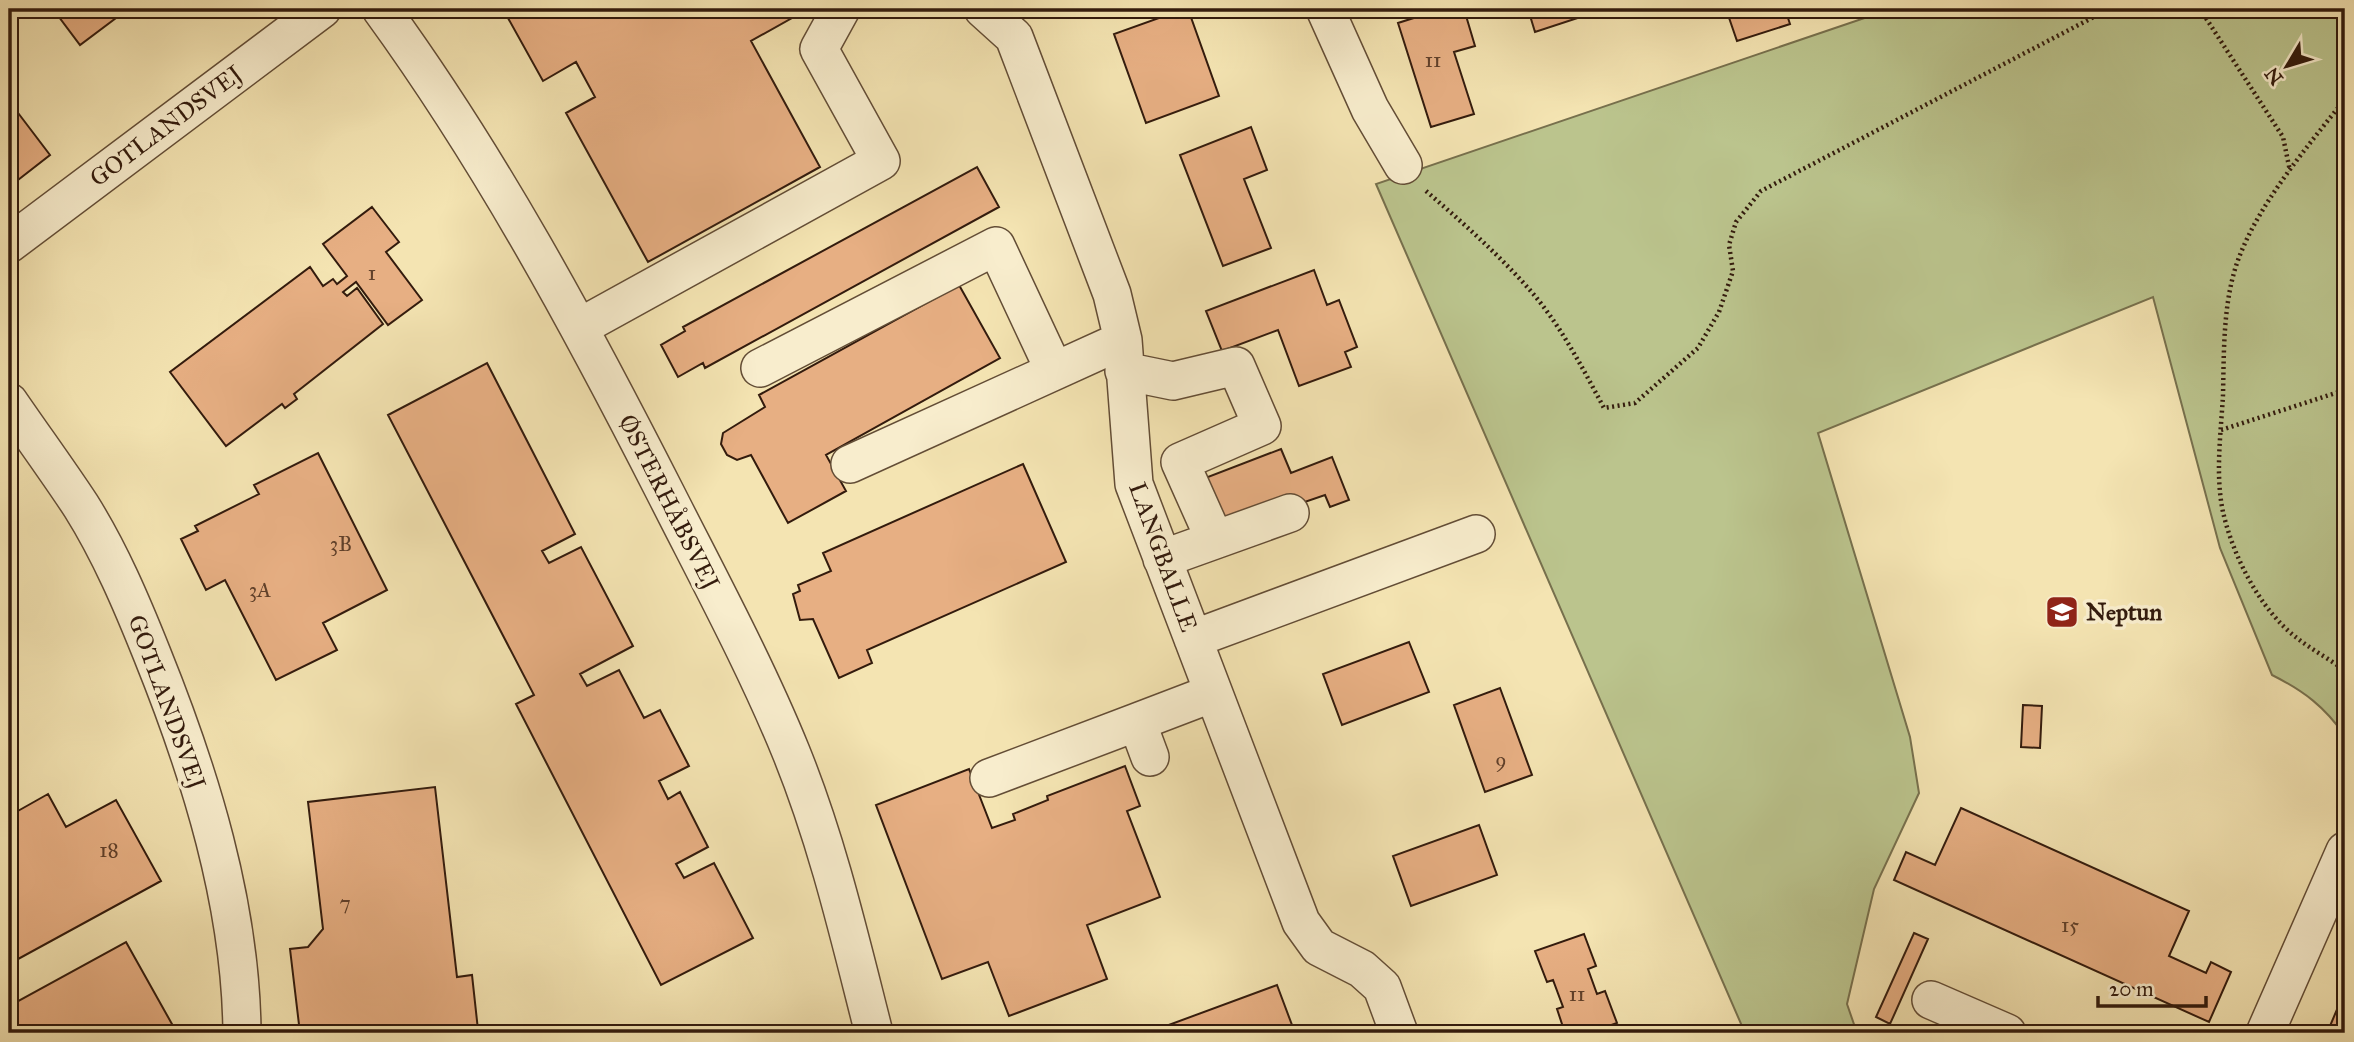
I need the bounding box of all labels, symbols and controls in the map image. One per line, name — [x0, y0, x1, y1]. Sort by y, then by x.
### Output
north arrow — [2252, 32, 2322, 102]
house number: 11 — [1425, 47, 1441, 73]
street label: GOTLANDSVEJ — [84, 59, 248, 193]
text: N — [2260, 63, 2288, 90]
house number: 1 — [368, 260, 376, 286]
street label: ØSTERHÅBSVEJ — [612, 409, 726, 595]
street label: LANGBALLE — [1122, 478, 1204, 636]
house number: 3B — [330, 531, 352, 557]
house number: 3A — [249, 577, 271, 603]
school or university icon: Neptun — [2043, 593, 2081, 631]
place label: Neptun — [2086, 597, 2162, 627]
street label: GOTLANDSVEJ — [122, 611, 213, 794]
house number: 9 — [1495, 747, 1507, 773]
house number: 18 — [99, 837, 119, 863]
house number: 7 — [339, 890, 351, 916]
house number: 15 — [2061, 912, 2079, 938]
scale bar — [2098, 965, 2207, 1009]
text: 20 m — [2109, 976, 2154, 1002]
house number: 11 — [1569, 981, 1585, 1007]

